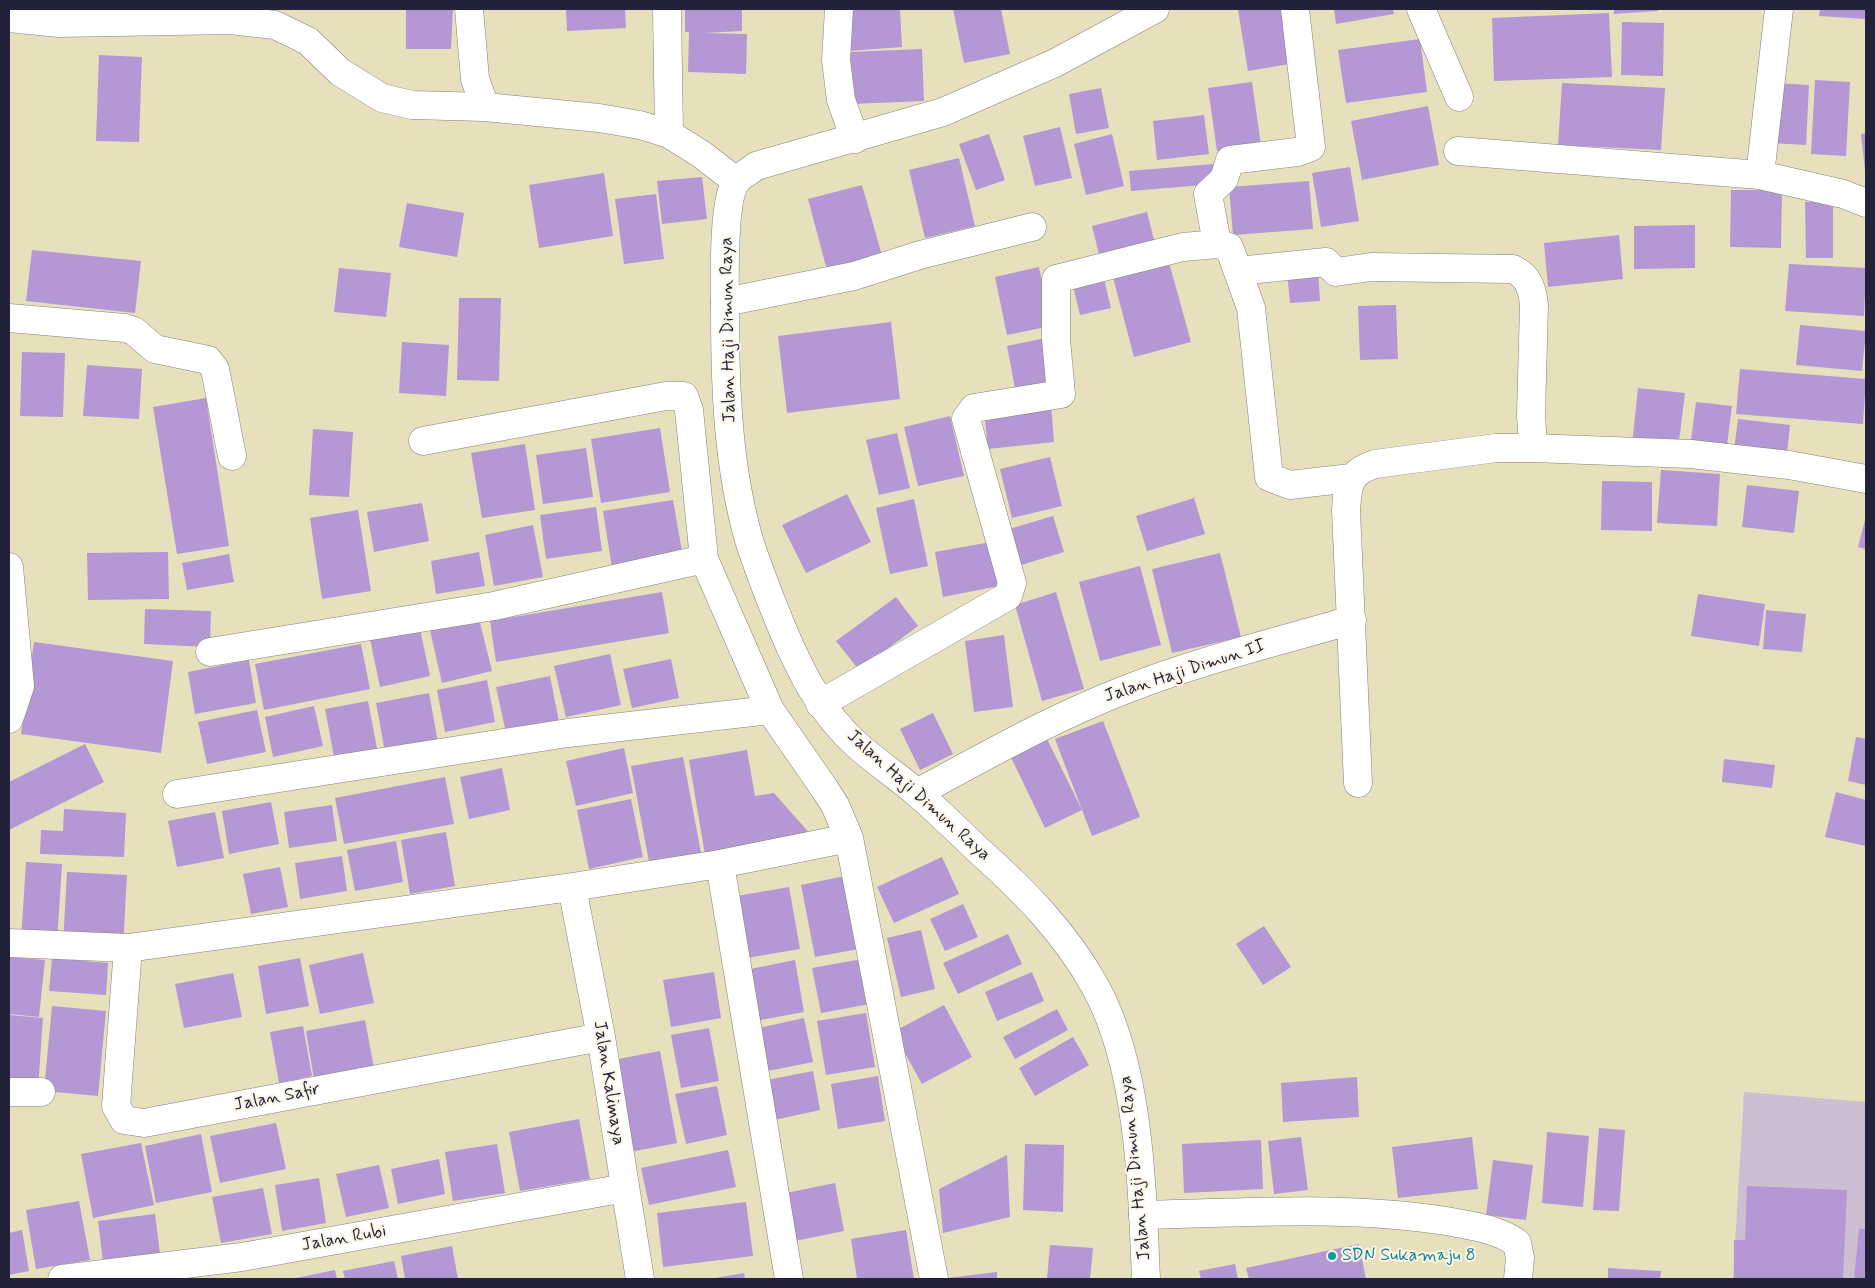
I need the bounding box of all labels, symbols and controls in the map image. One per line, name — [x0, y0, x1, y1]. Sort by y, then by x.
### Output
street label: Jalan Haji Dimun Raya — [717, 237, 741, 423]
street label: Jalan Haji Dimun II — [1102, 636, 1268, 708]
street label: Jalan Haji Dimun Raya — [842, 726, 994, 866]
street label: Jalan Kalimaya — [587, 1019, 629, 1147]
street label: Jalan Haji Dimun Raya — [1116, 1074, 1156, 1262]
street label: Jalan Safir — [232, 1079, 322, 1117]
street label: Jalan Rubi — [300, 1221, 388, 1257]
place label: SDN Sukamaju 8 — [1342, 1245, 1476, 1267]
marker: SDN Sukamaju 8 — [1326, 1250, 1338, 1262]

